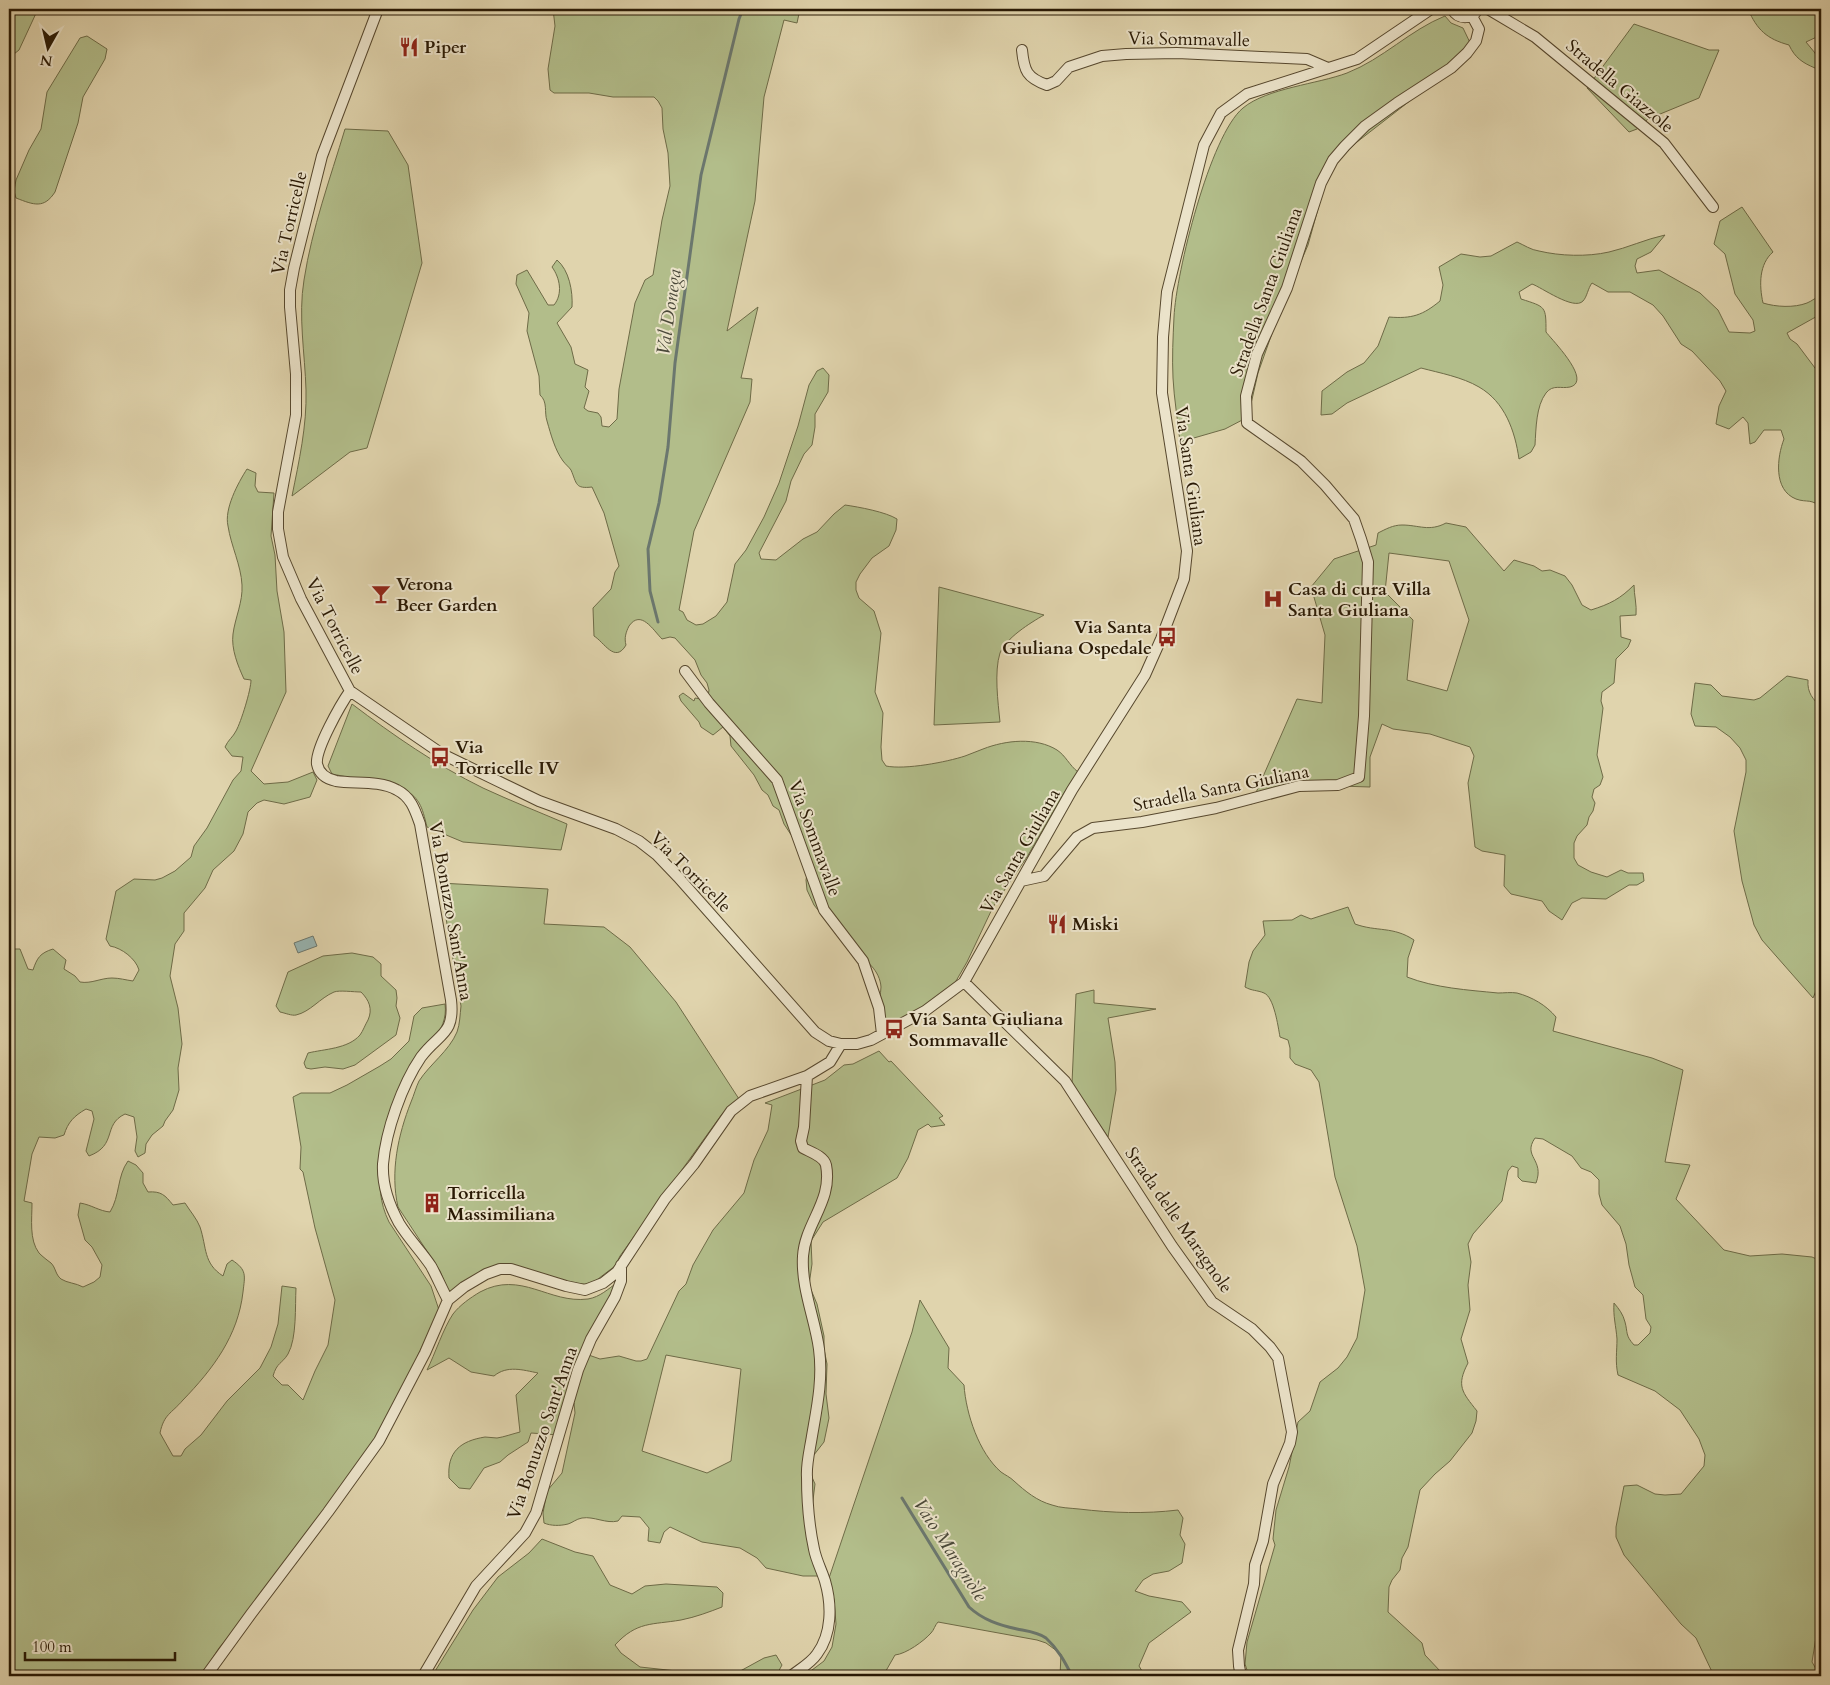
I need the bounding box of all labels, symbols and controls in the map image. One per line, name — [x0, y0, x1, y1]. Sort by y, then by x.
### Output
north arrow — [22, 22, 72, 72]
street label: Via Sommavalle — [1128, 26, 1250, 53]
street label: Stradella Giazzole — [1560, 34, 1679, 139]
place label: Piper — [424, 35, 467, 60]
restaurant icon: Piper — [398, 36, 420, 58]
text: N — [39, 50, 54, 71]
street label: Via Torricelle — [265, 169, 314, 277]
street label: Stradella Santa Giuliana — [1224, 204, 1309, 380]
water label: Val Donega — [650, 267, 688, 357]
street label: Via Santa Giuliana — [1168, 405, 1213, 548]
place label: Verona Beer Garden — [396, 572, 498, 618]
street label: Via Torricelle — [299, 573, 370, 679]
place label: Casa di cura Villa Santa Giuliana — [1288, 577, 1431, 623]
bar icon: Verona Beer Garden — [370, 583, 392, 605]
hospital icon: Casa di cura Villa Santa Giuliana — [1262, 588, 1284, 610]
place label: Via Santa Giuliana Ospedale — [1002, 615, 1152, 661]
bus stop icon: Via Santa Giuliana Ospedale — [1156, 626, 1178, 648]
place label: Via Torricelle IV — [455, 735, 559, 781]
bus stop icon: Via Torricelle IV — [429, 746, 451, 768]
street label: Stradella Santa Giuliana — [1131, 759, 1311, 818]
street label: Via Sommavalle — [782, 777, 847, 900]
street label: Via Santa Giuliana — [974, 784, 1067, 918]
street label: Via Bonuzzo Sant'Anna — [422, 820, 479, 1003]
street label: Via Torricelle — [644, 826, 737, 919]
place label: Miski — [1072, 912, 1119, 937]
restaurant icon: Miski — [1046, 913, 1068, 935]
place label: Via Santa Giuliana Sommavalle — [909, 1007, 1063, 1053]
bus stop icon: Via Santa Giuliana Sommavalle — [883, 1018, 905, 1040]
street label: Strada delle Maragnole — [1119, 1142, 1238, 1298]
place label: Torricella Massimiliana — [447, 1181, 555, 1227]
building icon: Torricella Massimiliana — [421, 1192, 443, 1214]
street label: Via Bonuzzo Sant'Anna — [501, 1343, 584, 1523]
water label: Vaio Maragnòle — [907, 1493, 994, 1607]
scale bar — [25, 1630, 175, 1662]
text: 100 m — [32, 1637, 72, 1657]

